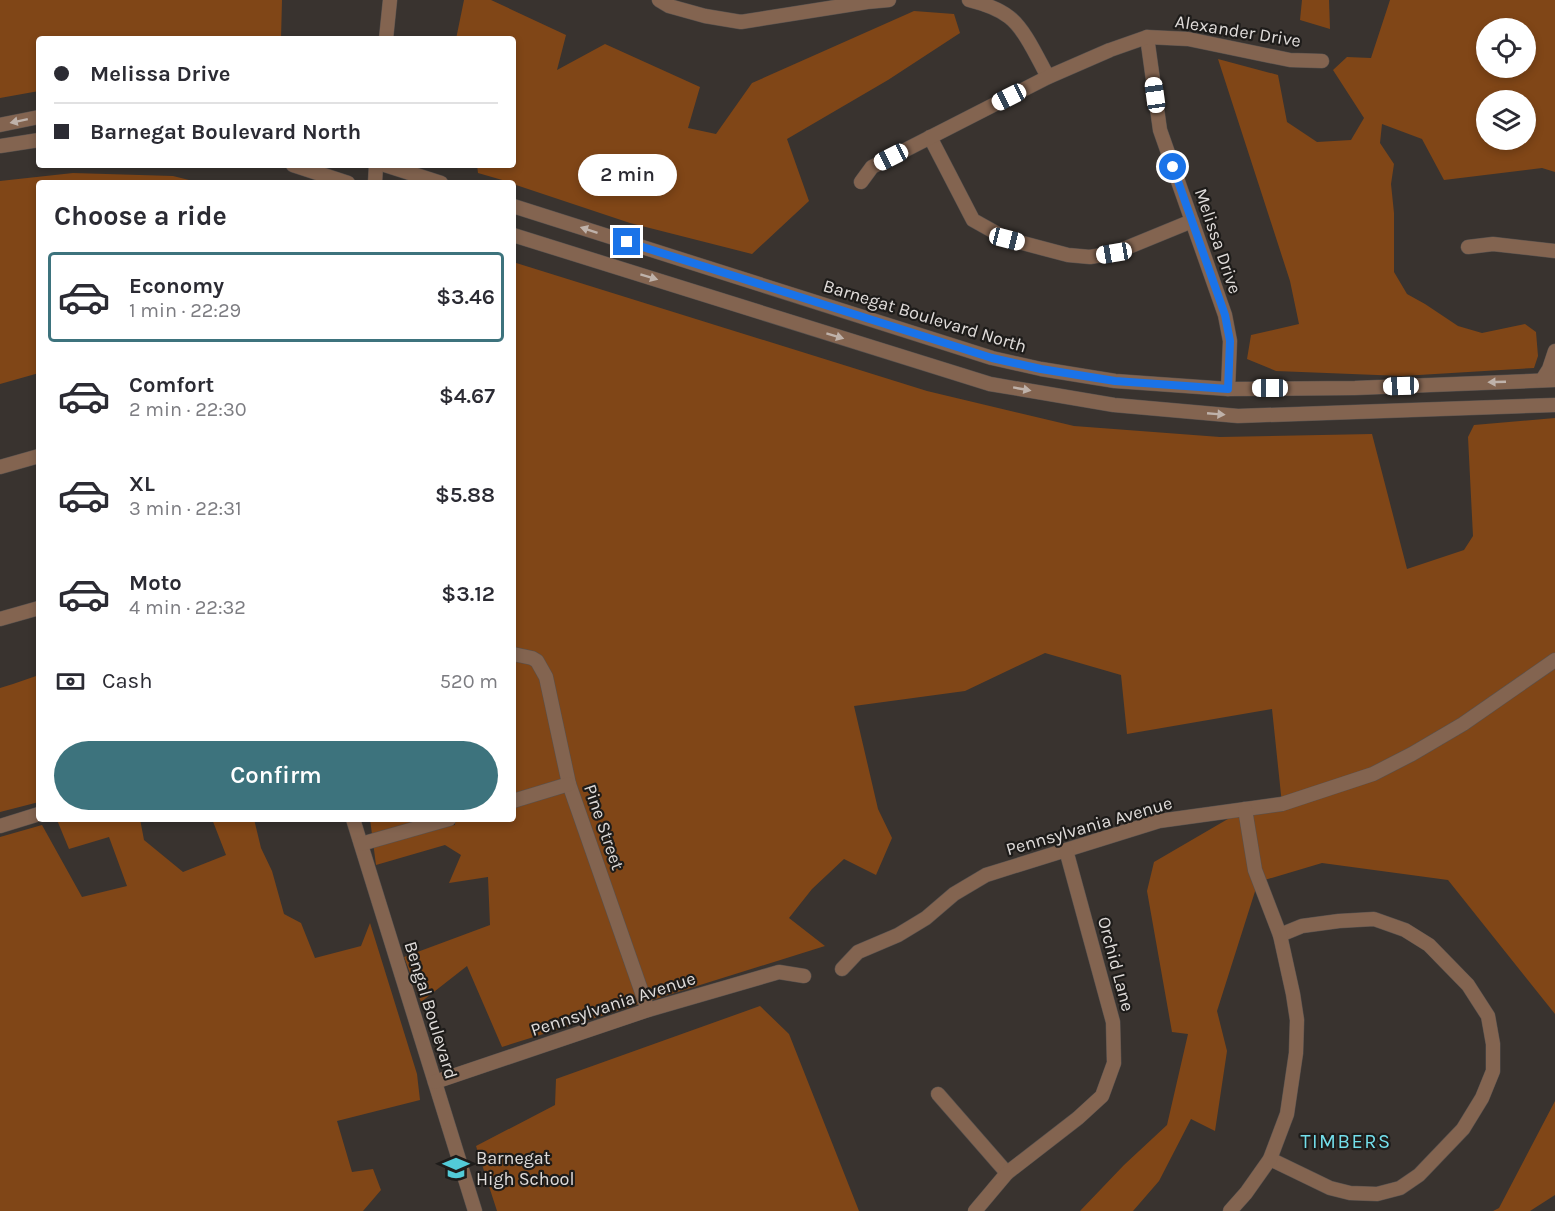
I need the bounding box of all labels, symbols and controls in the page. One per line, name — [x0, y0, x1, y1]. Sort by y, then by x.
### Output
street label: Alexander Drive — [1173, 10, 1303, 52]
map controls — [1476, 18, 1536, 150]
button: locate — [1476, 18, 1536, 78]
text: Melissa Drive — [90, 61, 231, 87]
car — [1144, 76, 1166, 114]
car — [989, 81, 1029, 113]
button: layers — [1476, 90, 1536, 150]
one-way arrow — [10, 117, 29, 126]
text: Barnegat Boulevard North — [90, 119, 361, 145]
car — [871, 141, 911, 173]
route start — [1159, 153, 1186, 180]
callout: 2 min — [578, 155, 676, 197]
text: 2 min — [600, 163, 655, 186]
street label: Melissa Drive — [1190, 185, 1246, 297]
text: Choose a ride — [54, 200, 227, 232]
one-way arrow — [580, 225, 598, 234]
car — [987, 226, 1027, 252]
route end — [613, 228, 640, 255]
car — [1095, 241, 1133, 265]
icon: car — [57, 270, 111, 324]
text: Economy — [129, 273, 224, 299]
one-way arrow — [640, 273, 658, 283]
street label: Barnegat Boulevard North — [821, 275, 1029, 357]
text: $3.46 — [436, 284, 495, 310]
text: 1 min · 22:29 — [129, 299, 241, 322]
one-way arrow — [826, 331, 844, 341]
icon: car — [57, 369, 111, 423]
text: Comfort — [129, 372, 214, 398]
car — [1383, 376, 1419, 396]
one-way arrow — [1487, 378, 1506, 387]
car — [1252, 379, 1288, 397]
text: $4.67 — [439, 383, 495, 409]
one-way arrow — [1013, 385, 1032, 394]
text: 2 min · 22:30 — [129, 398, 247, 421]
one-way arrow — [1206, 409, 1225, 419]
icon: car — [57, 468, 111, 522]
text: XL — [129, 471, 155, 497]
text: $5.88 — [435, 482, 495, 508]
text: 3 min · 22:31 — [129, 497, 242, 520]
icon: car — [57, 567, 111, 621]
text: Moto — [129, 570, 182, 596]
text: $3.12 — [441, 581, 495, 607]
text: 4 min · 22:32 — [129, 596, 246, 619]
icon: cash — [54, 665, 87, 698]
text: Cash — [102, 668, 152, 694]
text: 520 m — [440, 670, 498, 693]
button: Confirm — [54, 741, 498, 810]
street label: Pine Street — [579, 781, 629, 873]
street label: Pennsylvania Avenue — [1003, 792, 1175, 860]
street label: Orchid Lane — [1093, 914, 1139, 1014]
street label: Bengal Boulevard — [400, 938, 462, 1082]
street label: Pennsylvania Avenue — [528, 967, 698, 1041]
district label: TIMBERS — [1300, 1130, 1392, 1153]
place label: Barnegat High School — [476, 1147, 574, 1190]
school or university icon: Barnegat High School — [441, 1153, 471, 1183]

